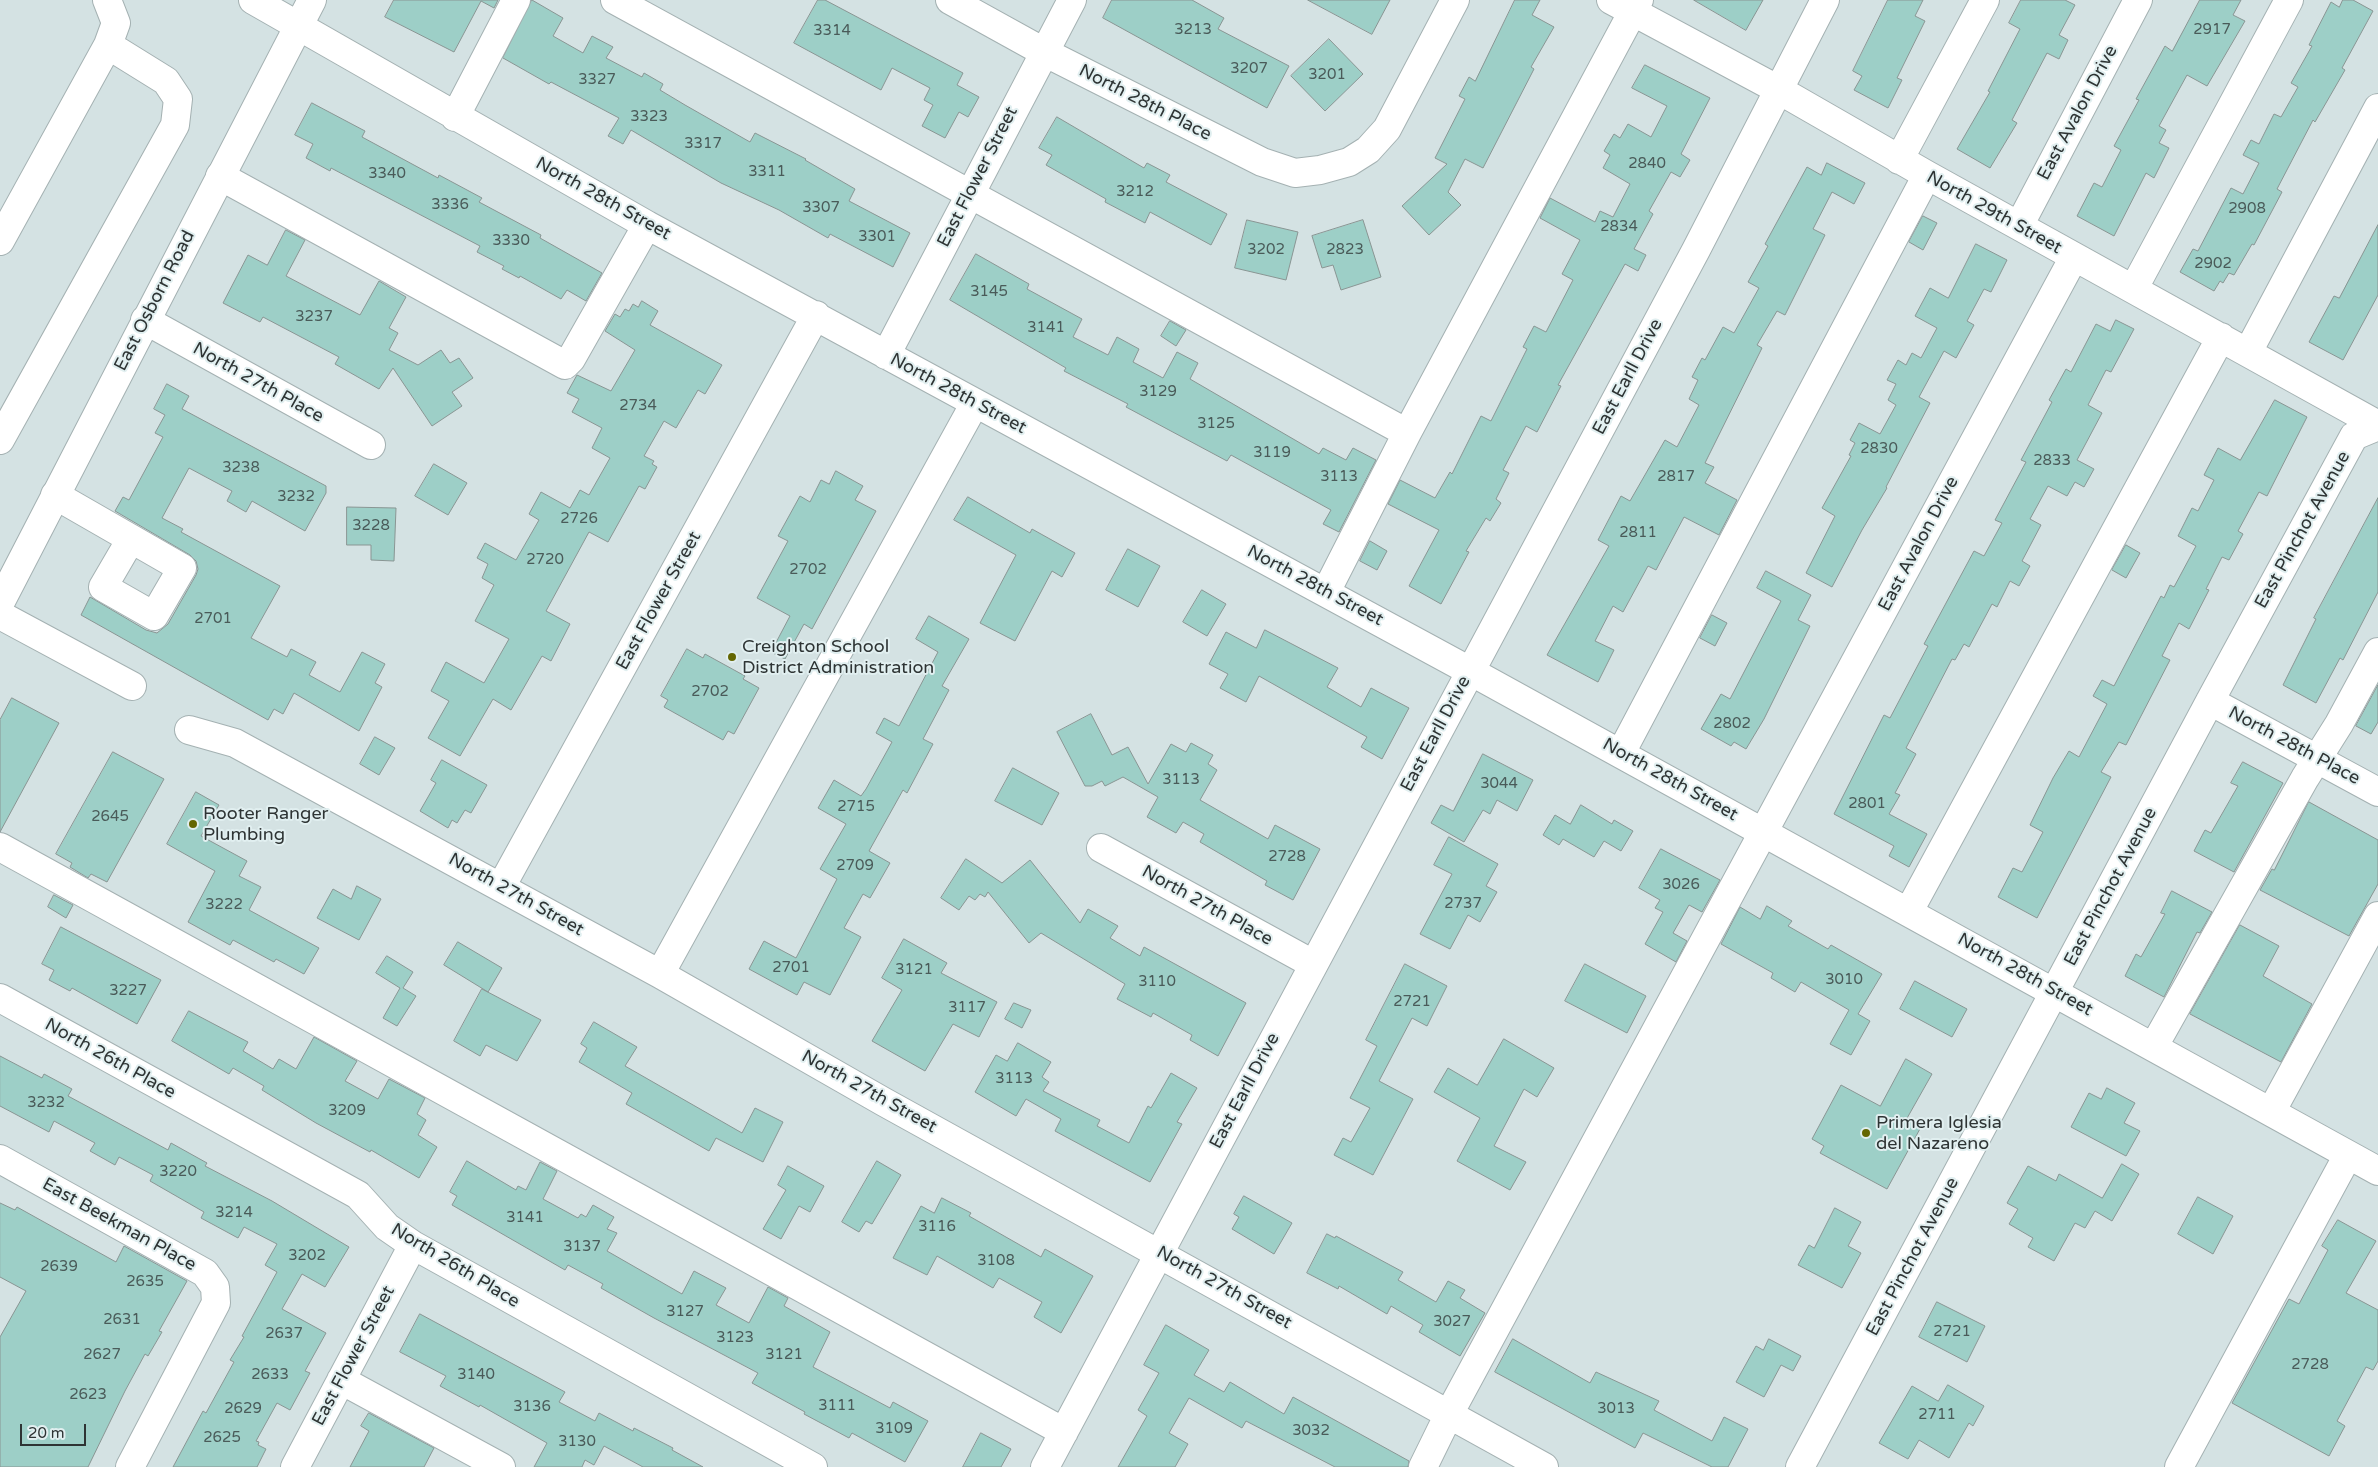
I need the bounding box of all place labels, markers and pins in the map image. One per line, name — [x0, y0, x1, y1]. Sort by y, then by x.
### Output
place label: Creighton School District Administration — [742, 636, 934, 679]
marker: Creighton School District Administration — [726, 651, 738, 663]
place label: Rooter Ranger Plumbing — [203, 803, 328, 846]
marker: Rooter Ranger Plumbing — [187, 818, 199, 830]
place label: Primera Iglesia del Nazareno — [1876, 1112, 2002, 1154]
marker: Primera Iglesia del Nazareno — [1860, 1127, 1872, 1139]

